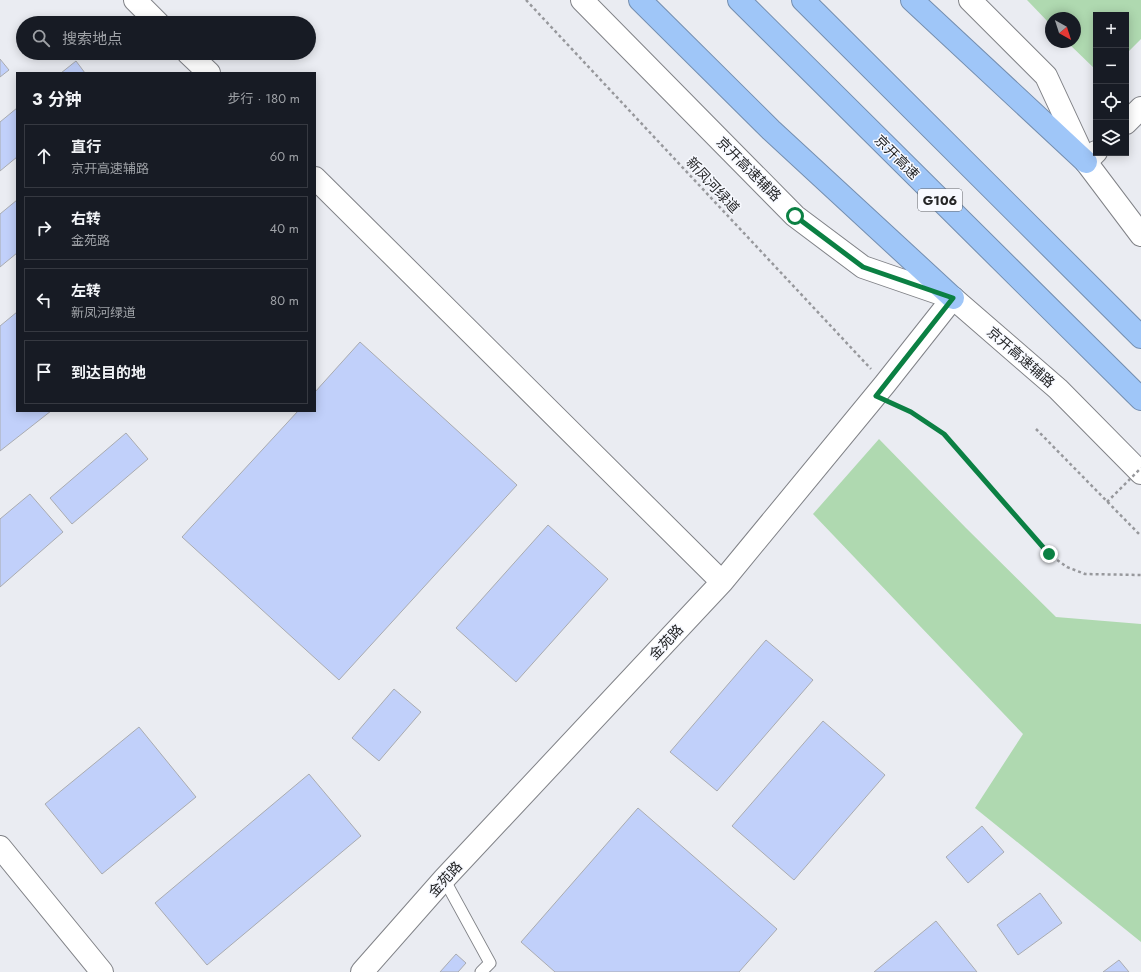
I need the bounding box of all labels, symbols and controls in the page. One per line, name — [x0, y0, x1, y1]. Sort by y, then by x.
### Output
north arrow — [1045, 12, 1081, 48]
map controls — [1093, 12, 1129, 156]
button: + — [1093, 12, 1129, 48]
search box — [16, 16, 316, 60]
icon: search — [30, 27, 52, 49]
text: 搜索地点 — [62, 28, 122, 50]
button: − — [1093, 48, 1129, 84]
button: locate — [1093, 84, 1129, 120]
text: 3 分钟 — [32, 87, 82, 111]
text: 步行 · 180 m — [228, 89, 300, 108]
button: layers — [1093, 120, 1129, 156]
street label: 京开高速 — [870, 130, 924, 184]
street label: 京开高速辅路 — [712, 132, 786, 206]
text: 直行 — [71, 136, 101, 158]
icon: ahead — [33, 145, 55, 167]
text: 60 m — [270, 147, 299, 166]
street label: 新凤河绿道 — [682, 153, 744, 217]
text: 京开高速辅路 — [71, 159, 149, 178]
road number: G106 — [918, 189, 962, 211]
route start — [786, 207, 804, 225]
text: 右转 — [71, 208, 101, 230]
icon: right — [33, 217, 55, 239]
text: 40 m — [270, 219, 299, 238]
text: 金苑路 — [71, 231, 110, 250]
text: 左转 — [71, 280, 101, 302]
icon: left — [33, 289, 55, 311]
text: 80 m — [270, 291, 299, 310]
text: 新凤河绿道 — [71, 303, 136, 322]
street label: 京开高速辅路 — [983, 322, 1059, 392]
icon: arrive — [33, 361, 55, 383]
text: 到达目的地 — [71, 362, 146, 384]
route end — [1040, 545, 1058, 563]
street label: 金苑路 — [644, 620, 688, 664]
street label: 金苑路 — [424, 857, 466, 901]

